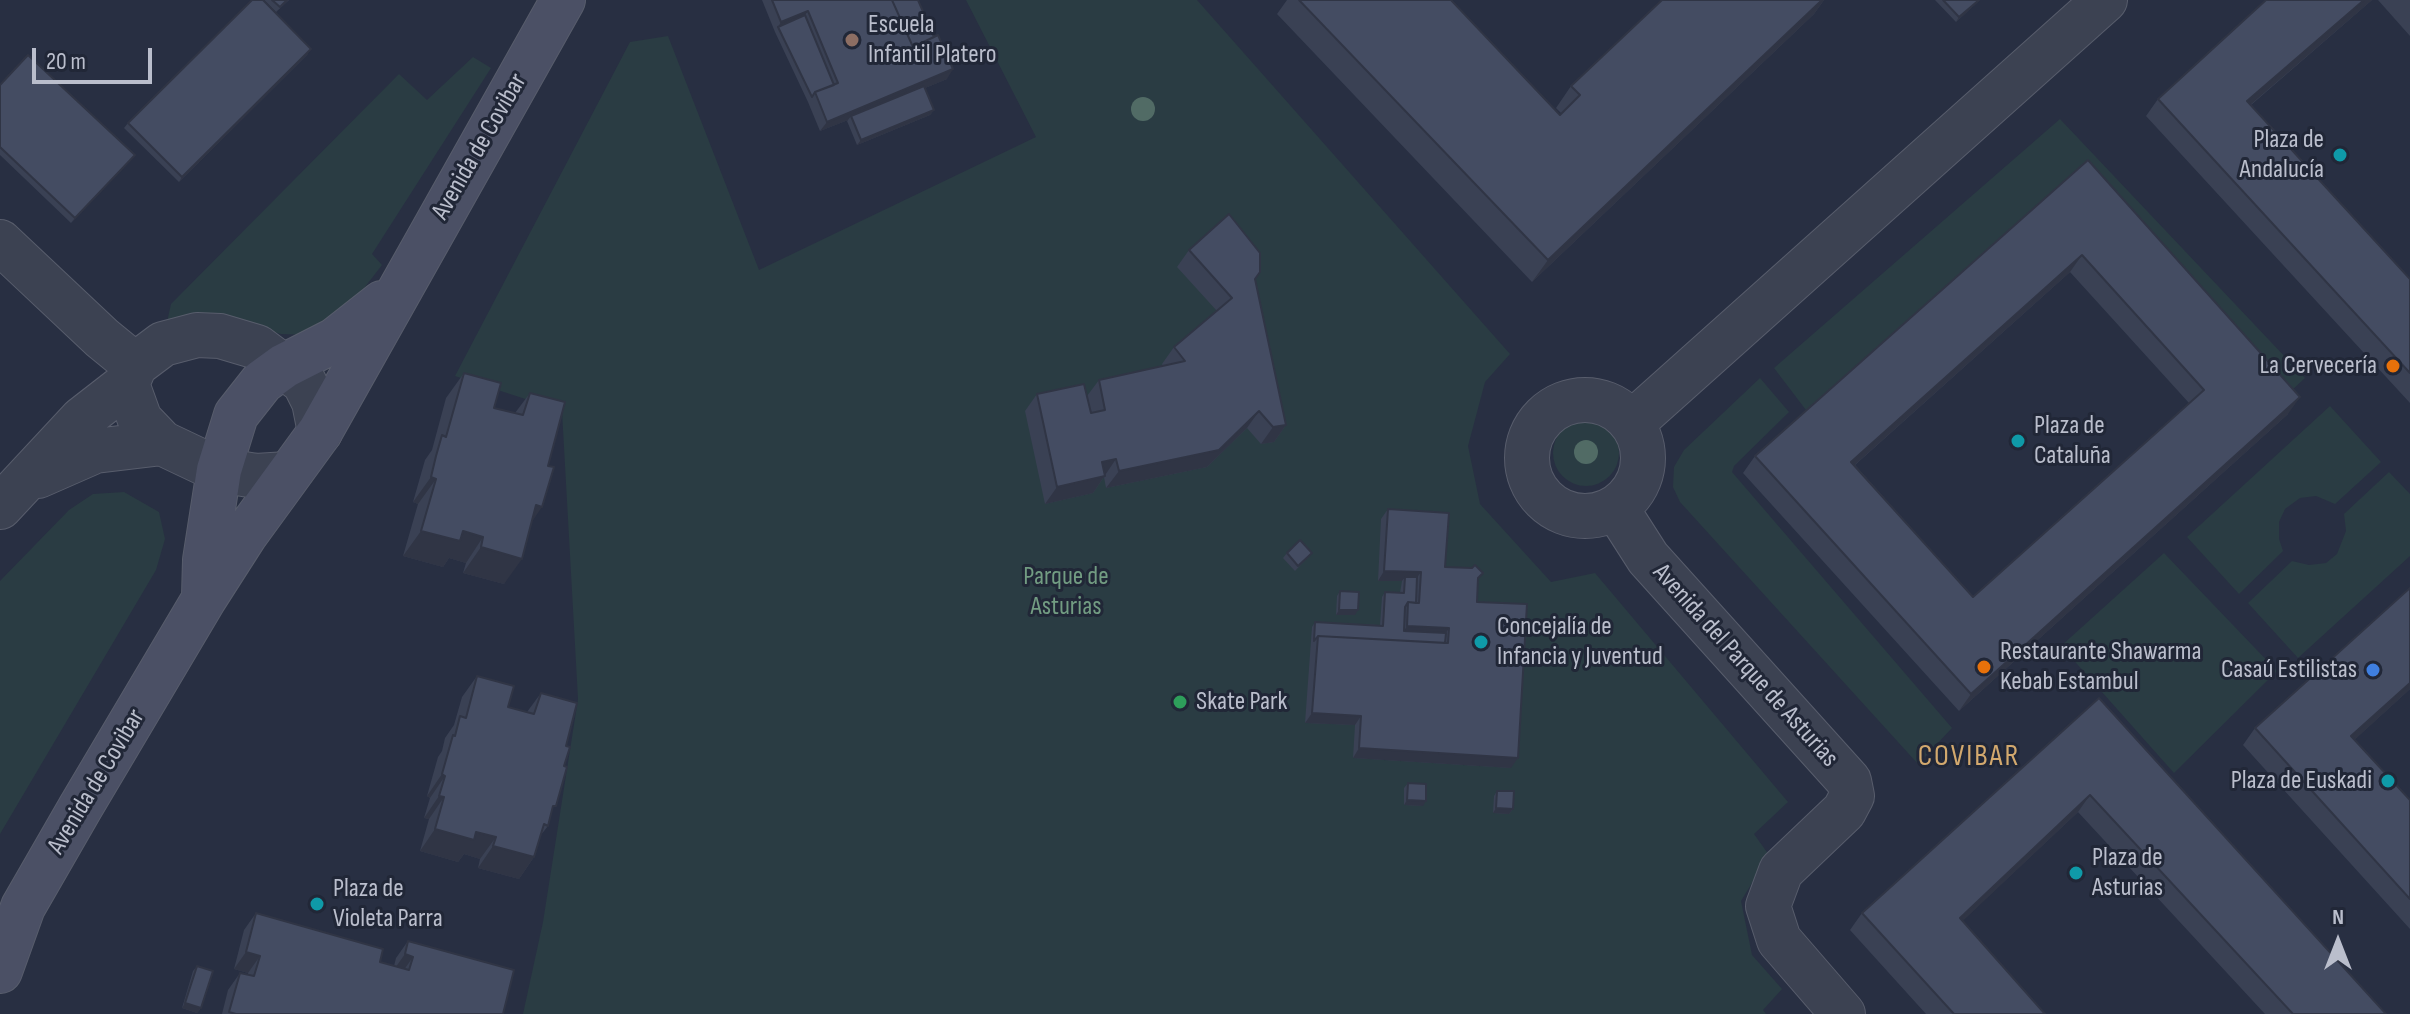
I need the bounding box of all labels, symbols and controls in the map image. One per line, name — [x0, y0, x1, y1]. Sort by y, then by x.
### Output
place label: Escuela Infantil Platero — [868, 9, 996, 70]
marker: Escuela Infantil Platero — [843, 31, 861, 49]
scale bar — [36, 32, 156, 82]
text: 20 m — [46, 47, 86, 76]
street label: Avenida de Covibar — [426, 68, 534, 226]
place label: Plaza de Andalucía — [2239, 124, 2324, 186]
marker: Plaza de Andalucía — [2331, 146, 2349, 164]
place label: La Cervecería — [2259, 350, 2377, 382]
marker: La Cervecería — [2384, 357, 2402, 375]
place label: Plaza de Cataluña — [2034, 410, 2111, 472]
marker: Plaza de Cataluña — [2009, 432, 2027, 450]
street label: Avenida del Parque de Asturias — [1646, 558, 1844, 774]
park label: Parque de Asturias — [1023, 561, 1109, 622]
place label: Concejalía de Infancia y Juventud — [1497, 611, 1663, 672]
marker: Concejalía de Infancia y Juventud — [1472, 633, 1490, 651]
place label: Restaurante Shawarma Kebab Estambul — [2000, 636, 2201, 698]
place label: Casaú Estilistas — [2221, 654, 2357, 686]
marker: Restaurante Shawarma Kebab Estambul — [1975, 658, 1993, 676]
marker: Casaú Estilistas — [2364, 661, 2382, 679]
place label: Skate Park — [1196, 686, 1287, 718]
marker: Skate Park — [1171, 693, 1189, 711]
street label: Avenida de Covibar — [42, 704, 152, 860]
district label: COVIBAR — [1918, 739, 2020, 775]
place label: Plaza de Euskadi — [2231, 765, 2372, 797]
marker: Plaza de Euskadi — [2379, 772, 2397, 790]
place label: Plaza de Asturias — [2092, 842, 2163, 904]
marker: Plaza de Asturias — [2067, 864, 2085, 882]
place label: Plaza de Violeta Parra — [333, 873, 443, 934]
marker: Plaza de Violeta Parra — [308, 895, 326, 913]
north arrow — [2298, 902, 2378, 982]
text: N — [2332, 904, 2344, 931]

